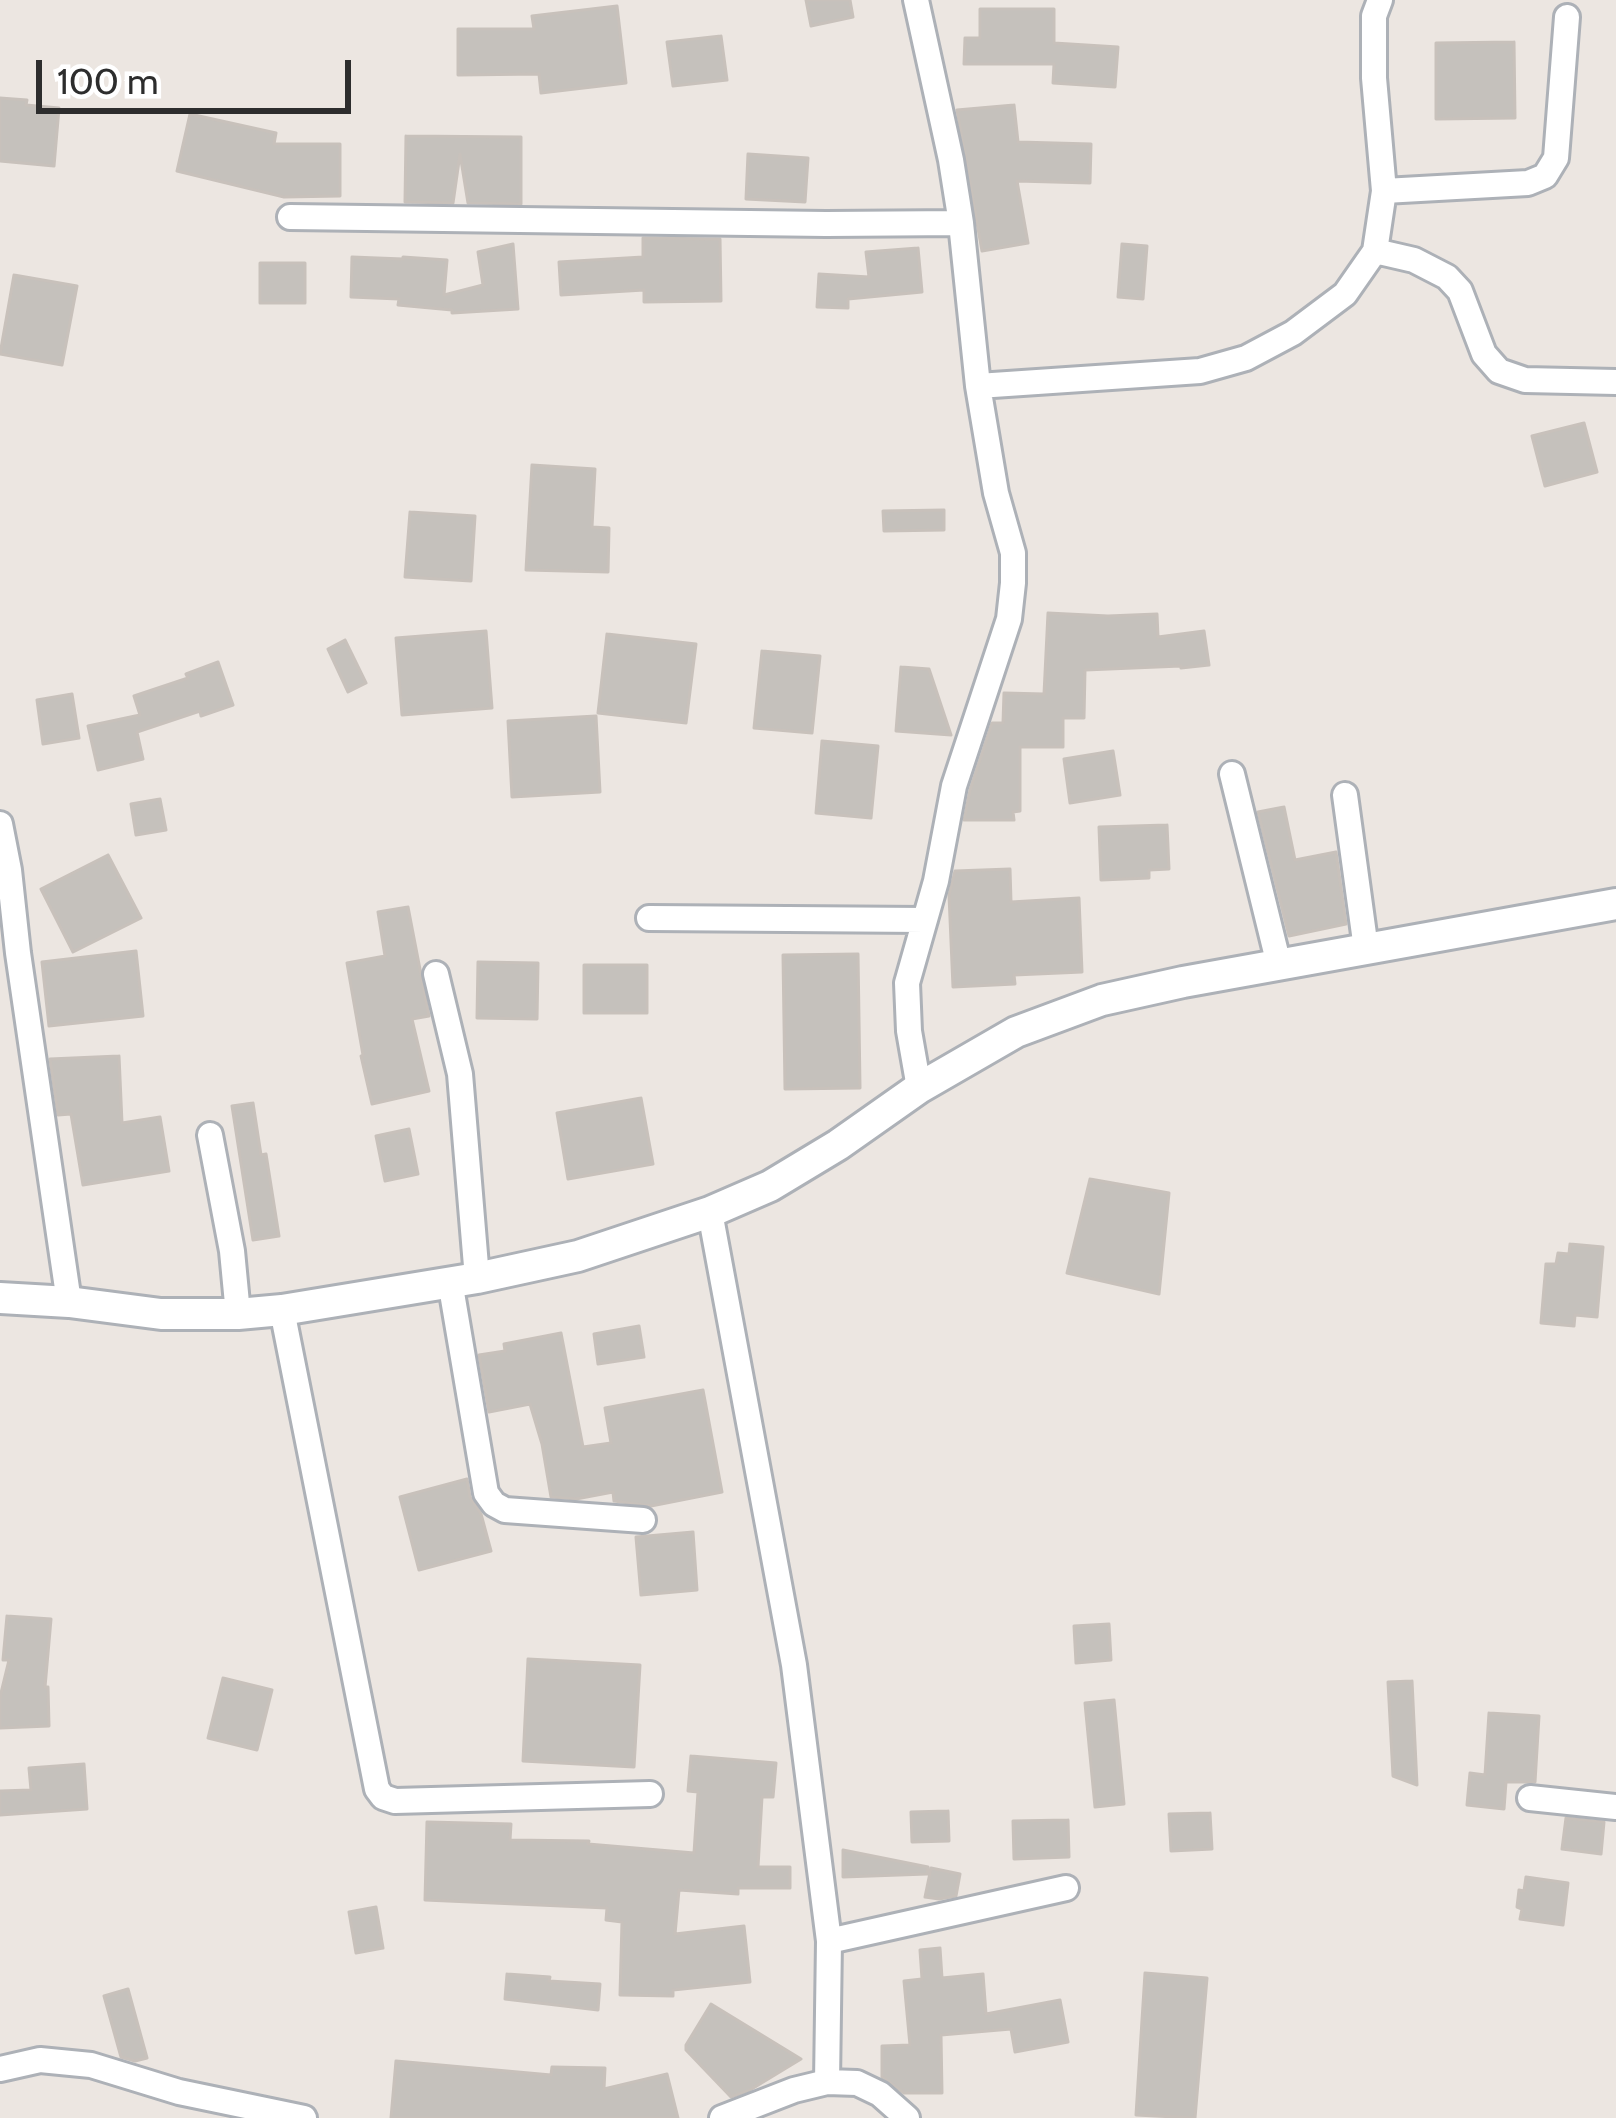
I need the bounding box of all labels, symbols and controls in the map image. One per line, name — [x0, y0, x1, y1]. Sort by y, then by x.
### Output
scale bar — [42, 36, 357, 110]
text: 100 m — [57, 59, 159, 103]

